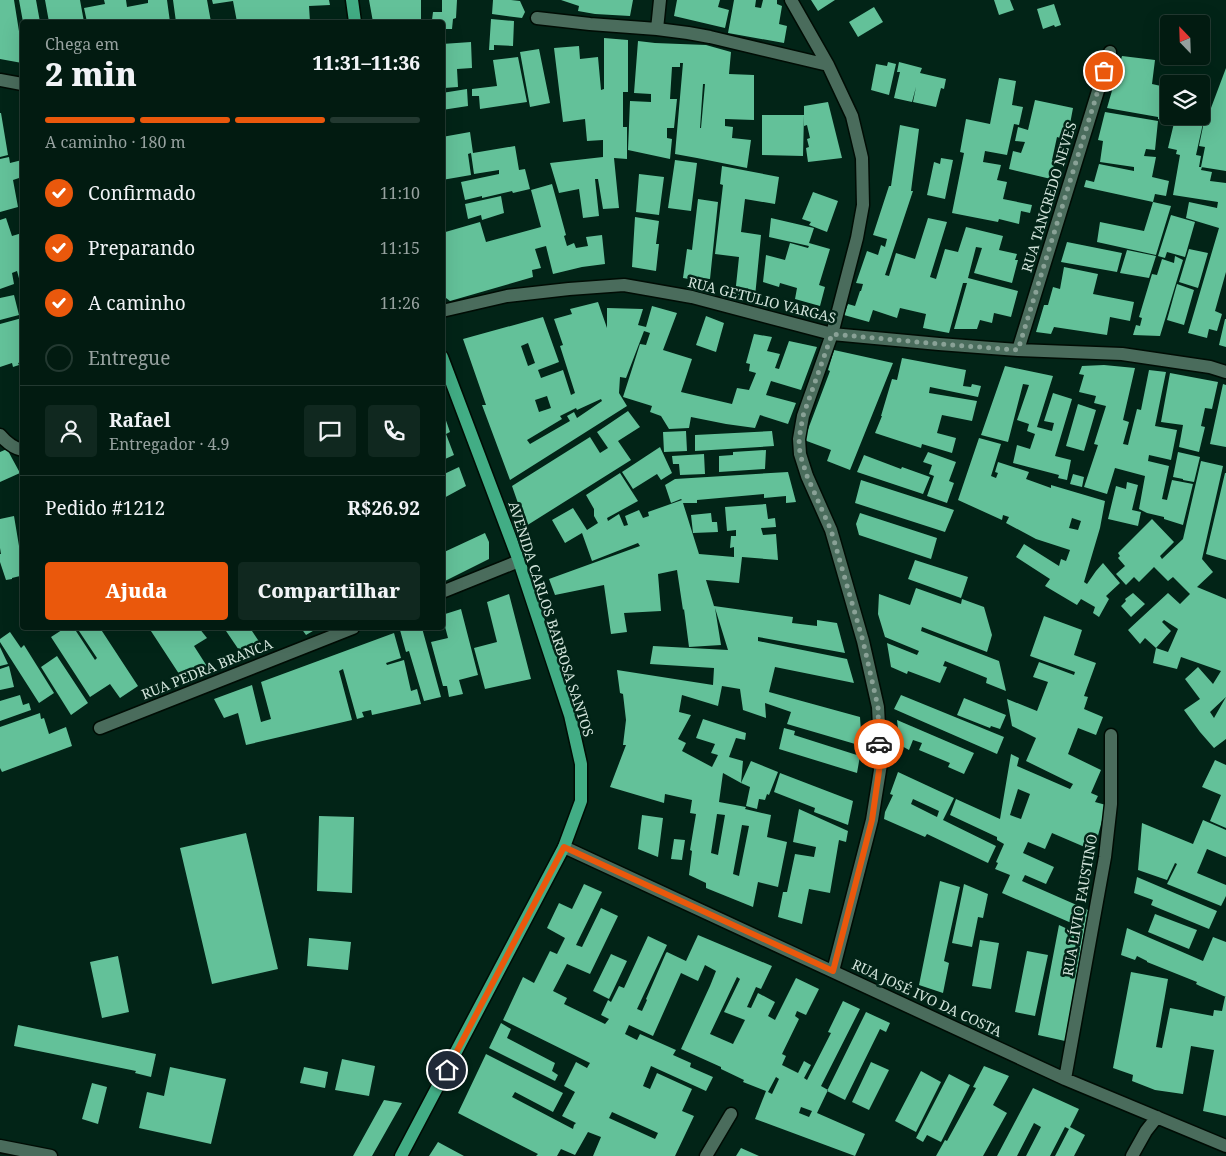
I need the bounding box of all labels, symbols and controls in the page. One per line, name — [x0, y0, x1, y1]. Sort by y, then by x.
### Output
north arrow — [1160, 15, 1210, 65]
map controls — [1160, 15, 1210, 125]
text: Chega em — [45, 33, 119, 55]
text: 11:31–11:36 — [312, 50, 420, 76]
pin — [1083, 50, 1125, 92]
text: 2 min — [45, 52, 137, 95]
icon: bag — [1090, 57, 1118, 85]
button: layers — [1160, 75, 1210, 125]
street label: RUA TANCREDO NEVES — [1017, 119, 1080, 274]
text: A caminho · 180 m — [45, 131, 186, 153]
icon: check — [45, 179, 73, 207]
text: Confirmado — [88, 180, 196, 206]
text: 11:10 — [380, 182, 420, 204]
icon: check — [45, 234, 73, 262]
text: Preparando — [88, 235, 195, 261]
text: 11:15 — [380, 237, 420, 259]
street label: RUA GETULIO VARGAS — [686, 272, 838, 327]
icon: check — [45, 289, 73, 317]
text: A caminho — [88, 290, 186, 316]
text: 11:26 — [380, 292, 420, 314]
text: Entregue — [88, 345, 170, 371]
button: person — [45, 405, 97, 457]
button: chat — [304, 405, 356, 457]
button: phone — [368, 405, 420, 457]
text: Rafael — [109, 407, 171, 433]
text: Entregador · 4.9 — [109, 433, 229, 455]
text: Pedido #1212 — [45, 495, 165, 521]
text: R$26.92 — [347, 495, 420, 521]
street label: AVENIDA CARLOS BARBOSA SANTOS — [504, 499, 599, 739]
button: Ajuda — [45, 562, 228, 620]
button: Compartilhar — [238, 562, 420, 620]
street label: RUA PEDRA BRANCA — [138, 634, 275, 704]
courier — [854, 719, 904, 769]
icon: car — [865, 730, 893, 758]
street label: RUA LÍVIO FAUSTINO — [1058, 832, 1101, 977]
street label: RUA JOSÉ IVO DA COSTA — [849, 954, 1005, 1041]
pin — [426, 1049, 468, 1091]
icon: home — [433, 1056, 461, 1084]

